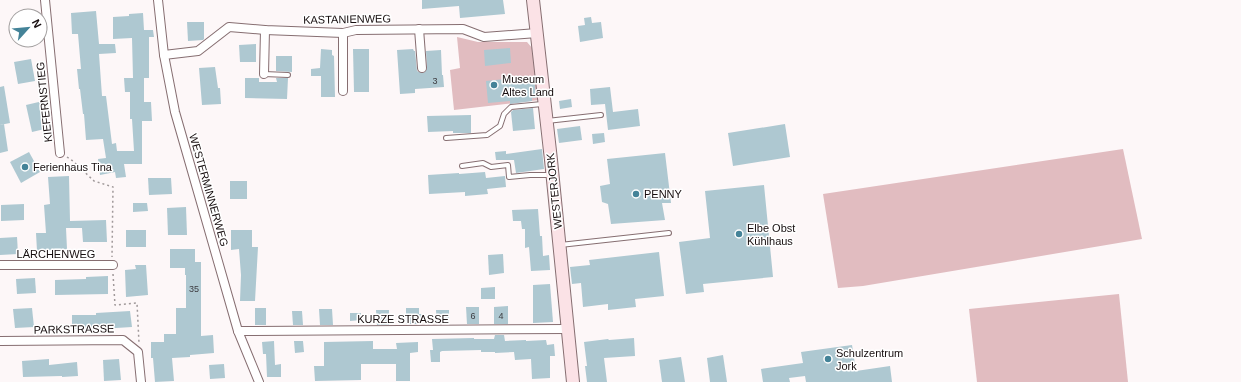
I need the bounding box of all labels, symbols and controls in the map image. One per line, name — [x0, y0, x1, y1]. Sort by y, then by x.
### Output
north arrow — [8, 8, 48, 48]
street label: KASTANIENWEG — [303, 12, 391, 26]
text: N — [30, 17, 44, 30]
street label: KIEFERNSTIEG — [34, 61, 54, 143]
place label: Museum Altes Land — [502, 73, 554, 98]
house number: 3 — [432, 76, 438, 86]
marker: Museum Altes Land — [489, 80, 499, 90]
street label: WESTERMINNERWEG — [187, 132, 231, 248]
street label: WESTERJORK — [544, 152, 564, 230]
place label: Ferienhaus Tina — [33, 161, 113, 173]
marker: Ferienhaus Tina — [20, 162, 30, 172]
place label: PENNY — [644, 188, 683, 200]
marker: PENNY — [631, 189, 641, 199]
place label: Elbe Obst Kühlhaus — [747, 222, 795, 247]
marker: Elbe Obst Kühlhaus — [734, 229, 744, 239]
street label: LÄRCHENWEG — [17, 248, 95, 260]
house number: 35 — [189, 284, 199, 294]
house number: 6 — [470, 311, 476, 321]
house number: 4 — [498, 311, 504, 321]
street label: KURZE STRASSE — [357, 313, 449, 325]
street label: PARKSTRASSE — [34, 322, 114, 336]
place label: Schulzentrum Jork — [836, 347, 903, 372]
marker: Schulzentrum Jork — [823, 354, 833, 364]

